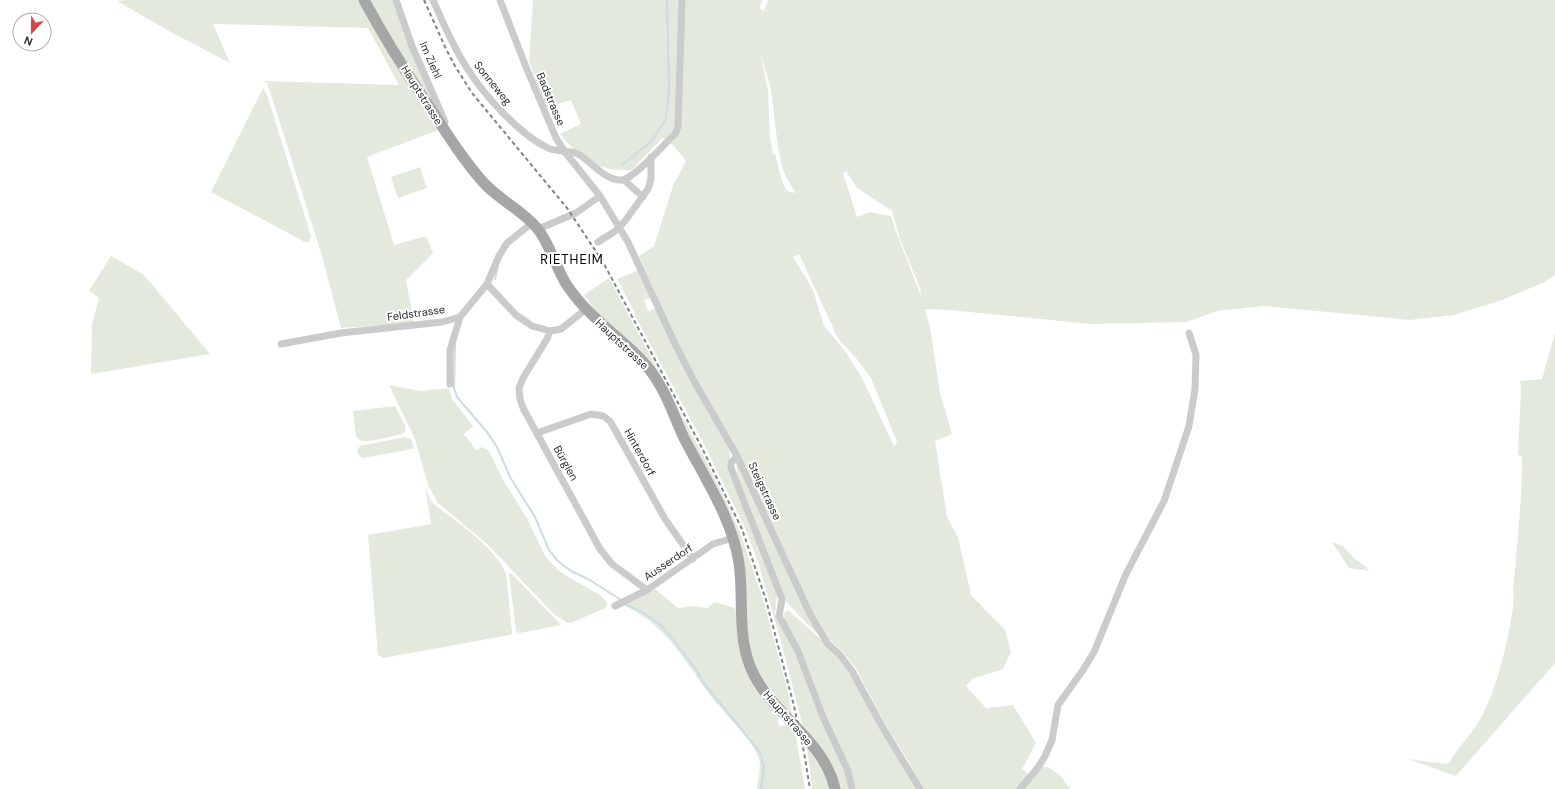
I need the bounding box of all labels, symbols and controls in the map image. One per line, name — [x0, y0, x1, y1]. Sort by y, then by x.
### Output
north arrow — [12, 12, 52, 52]
text: N — [22, 33, 35, 49]
street label: Im Ziehl — [417, 39, 445, 81]
street label: Sonneweg — [471, 58, 515, 108]
street label: Hauptstrasse — [398, 63, 446, 127]
street label: Badstrasse — [534, 70, 568, 128]
district label: RIETHEIM — [540, 251, 604, 268]
street label: Feldstrasse — [386, 302, 446, 324]
street label: Hauptstrasse — [592, 316, 652, 372]
street label: Hinterdorf — [621, 426, 659, 478]
street label: Bürglen — [551, 443, 581, 483]
street label: Steigstrasse — [745, 460, 785, 522]
street label: Ausserdorf — [641, 540, 695, 583]
street label: Hauptstrasse — [761, 688, 815, 748]

